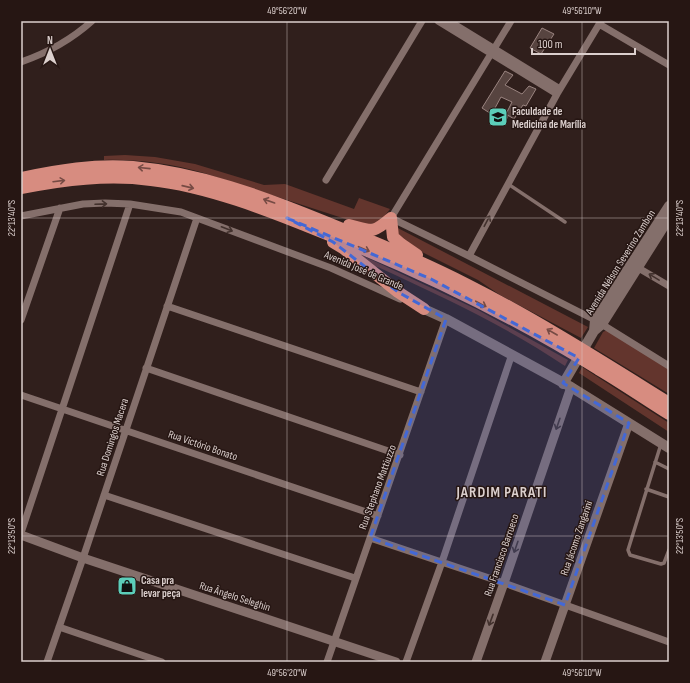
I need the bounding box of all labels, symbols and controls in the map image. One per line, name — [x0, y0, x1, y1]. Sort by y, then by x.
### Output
text: 49°56'20"W — [267, 5, 307, 17]
text: 49°56'10"W — [563, 5, 602, 17]
north arrow — [30, 30, 70, 70]
scale bar — [532, 30, 635, 56]
text: N — [47, 34, 53, 47]
text: 100 m — [538, 37, 563, 52]
place label: Faculdade de Medicina de Marília — [512, 105, 587, 131]
school or university icon: Faculdade de Medicina de Marília — [487, 106, 509, 128]
one-way arrow — [138, 165, 151, 172]
one-way arrow — [52, 177, 65, 185]
one-way arrow — [182, 183, 195, 191]
one-way arrow — [263, 197, 276, 204]
text: 22°13'40"S — [6, 200, 18, 236]
one-way arrow — [94, 200, 107, 207]
text: 22°13'40"S — [674, 200, 686, 236]
street label: Avenida Nélson Severino Zambon — [582, 207, 658, 318]
one-way arrow — [484, 215, 492, 227]
one-way arrow — [221, 226, 233, 234]
one-way arrow — [357, 245, 369, 253]
street label: Avenida José de Grande — [321, 248, 405, 293]
one-way arrow — [648, 272, 660, 280]
one-way arrow — [475, 301, 487, 308]
one-way arrow — [546, 327, 558, 335]
street label: Rua Domingos Macera — [94, 397, 131, 478]
one-way arrow — [554, 418, 561, 431]
street label: Rua Victório Bonato — [166, 428, 240, 464]
street label: Rua Stephano Mattiuzzo — [356, 443, 399, 531]
district label: JARDIM PARATI — [456, 483, 547, 502]
street label: Rua Jácomo Zangarini — [558, 499, 595, 577]
street label: Rua Francisco Barrueco — [481, 512, 522, 598]
text: 22°13'50"S — [6, 518, 18, 554]
text: 22°13'50"S — [674, 518, 686, 554]
one-way arrow — [512, 541, 520, 553]
place label: Casa pra levar peça — [141, 574, 181, 600]
shop icon: Casa pra levar peça — [116, 575, 138, 597]
street label: Rua Ângelo Seleghin — [198, 579, 272, 614]
one-way arrow — [487, 613, 494, 626]
text: 49°56'20"W — [267, 667, 307, 679]
text: 49°56'10"W — [563, 667, 602, 679]

